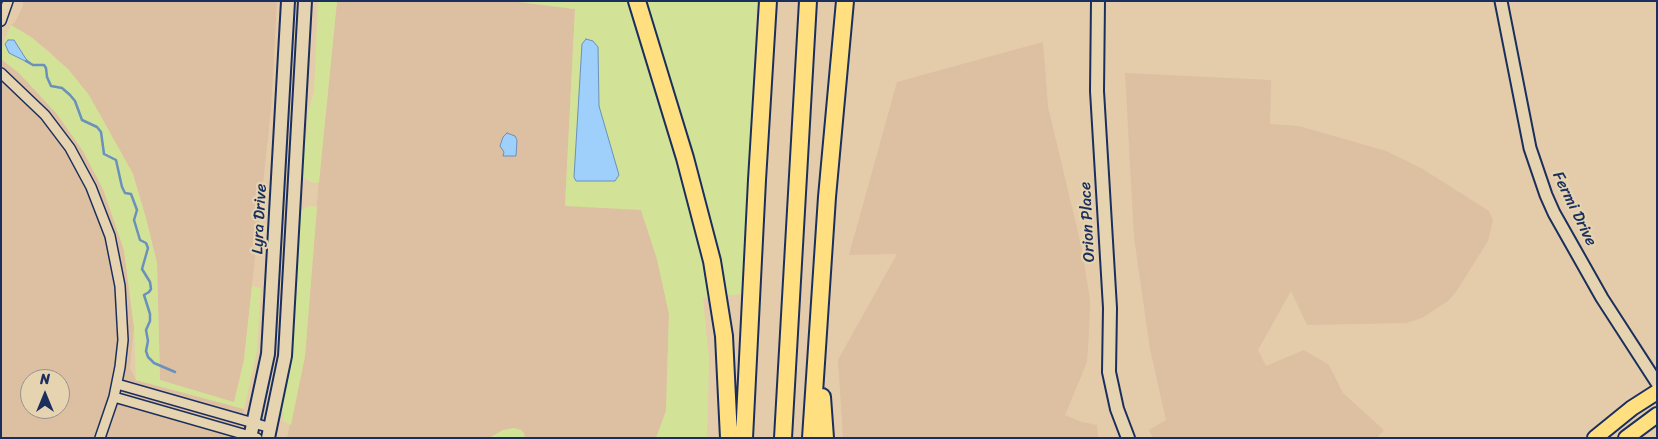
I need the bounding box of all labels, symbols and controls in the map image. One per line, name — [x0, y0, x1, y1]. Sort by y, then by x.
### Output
street label: Fermi Drive — [1548, 169, 1600, 249]
street label: Orion Place — [1076, 181, 1100, 263]
street label: Lyra Drive — [249, 183, 271, 255]
text: N — [40, 367, 50, 392]
north arrow — [20, 369, 70, 419]

